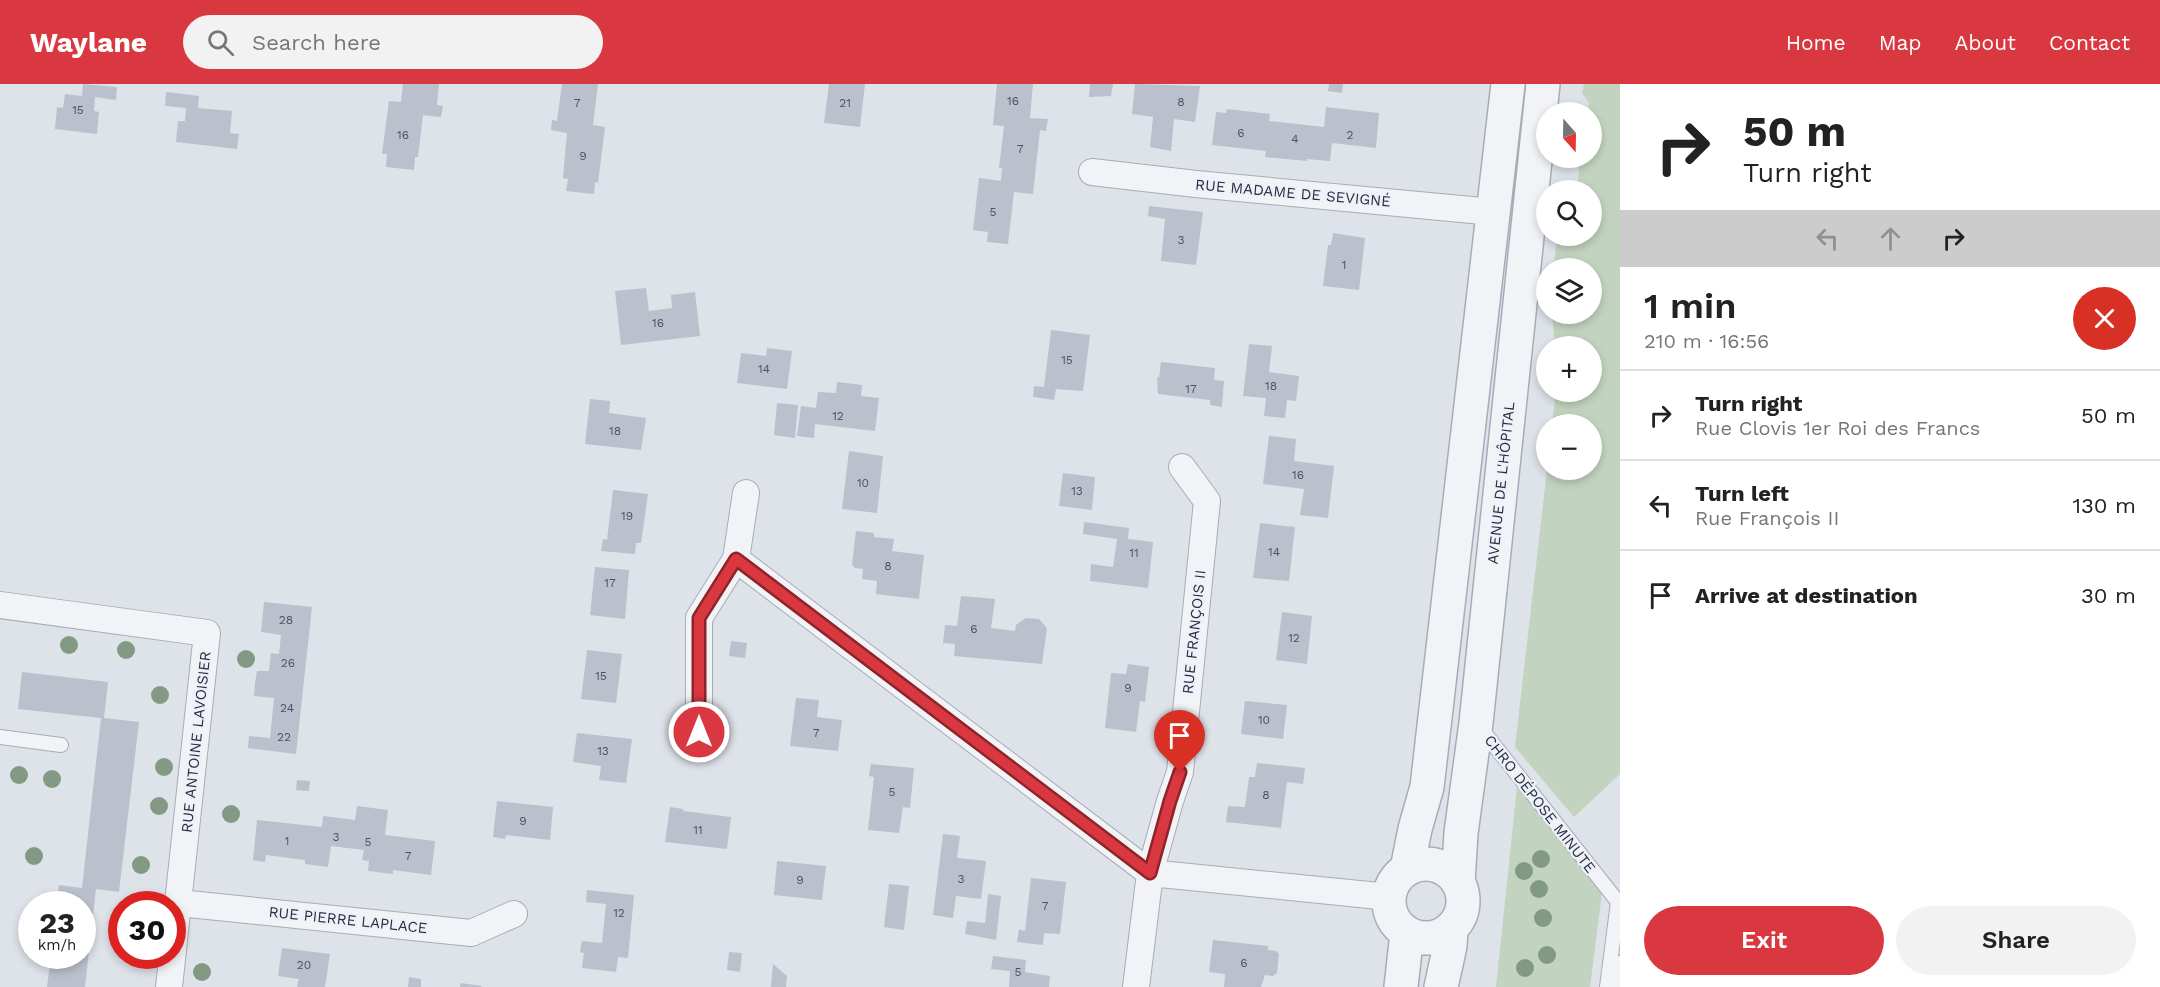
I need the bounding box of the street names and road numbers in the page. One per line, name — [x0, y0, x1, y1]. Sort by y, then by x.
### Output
street label: RUE MADAME DE SEVIGNÉ — [1195, 175, 1391, 211]
street label: AVENUE DE L'HÔPITAL — [1483, 401, 1518, 565]
street label: RUE FRANÇOIS II — [1179, 569, 1209, 695]
street label: RUE ANTOINE LAVOISIER — [178, 650, 214, 834]
street label: CHRO DÉPOSE MINUTE — [1481, 731, 1599, 877]
street label: RUE PIERRE LAPLACE — [268, 903, 428, 937]

